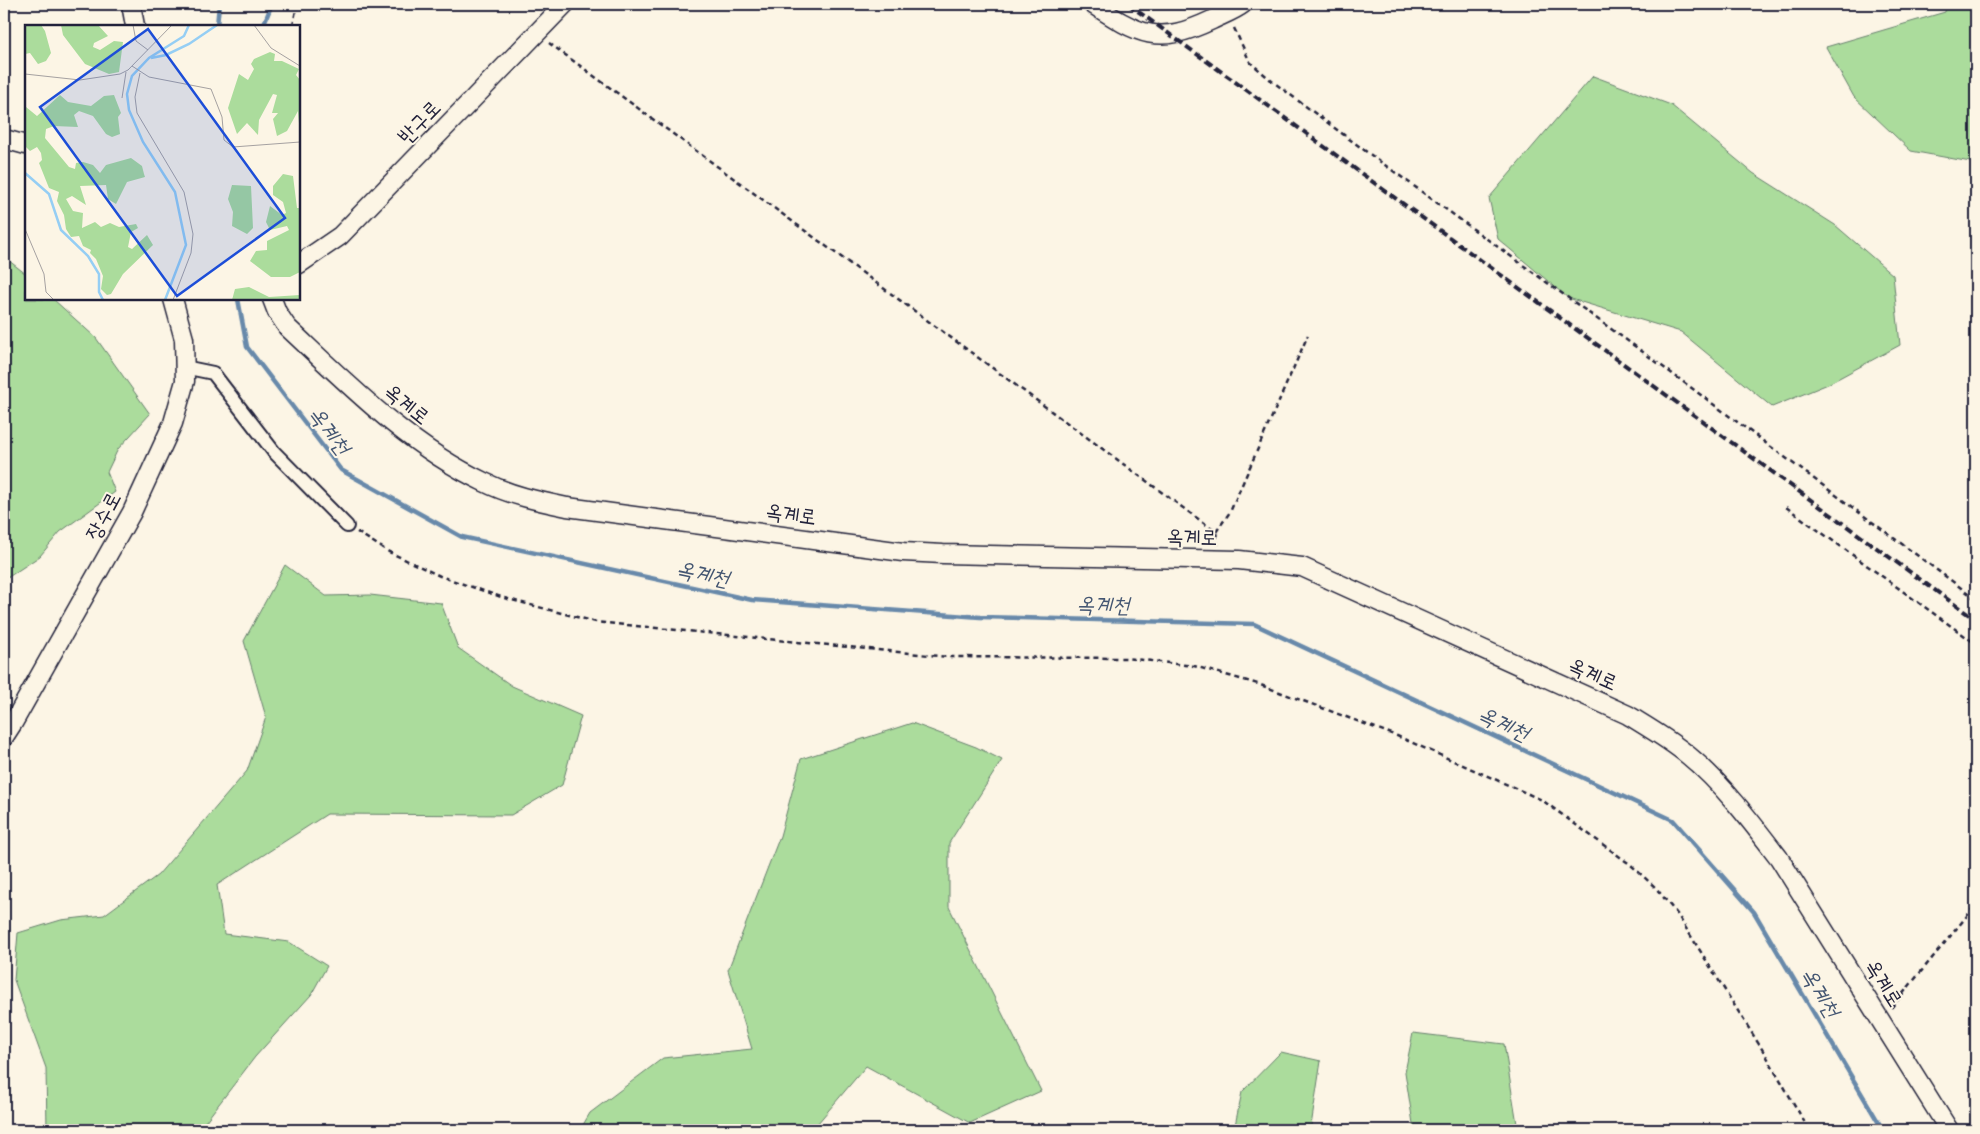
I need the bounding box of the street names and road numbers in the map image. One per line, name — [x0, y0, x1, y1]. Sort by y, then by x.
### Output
street label: 반구로 — [392, 95, 446, 149]
street label: 옥계로 — [379, 378, 435, 430]
street label: 장수로 — [80, 488, 126, 544]
street label: 옥계로 — [764, 498, 818, 530]
street label: 옥계로 — [1166, 524, 1218, 550]
street label: 옥계로 — [1565, 652, 1621, 696]
street label: 옥계로 — [1860, 955, 1908, 1011]

